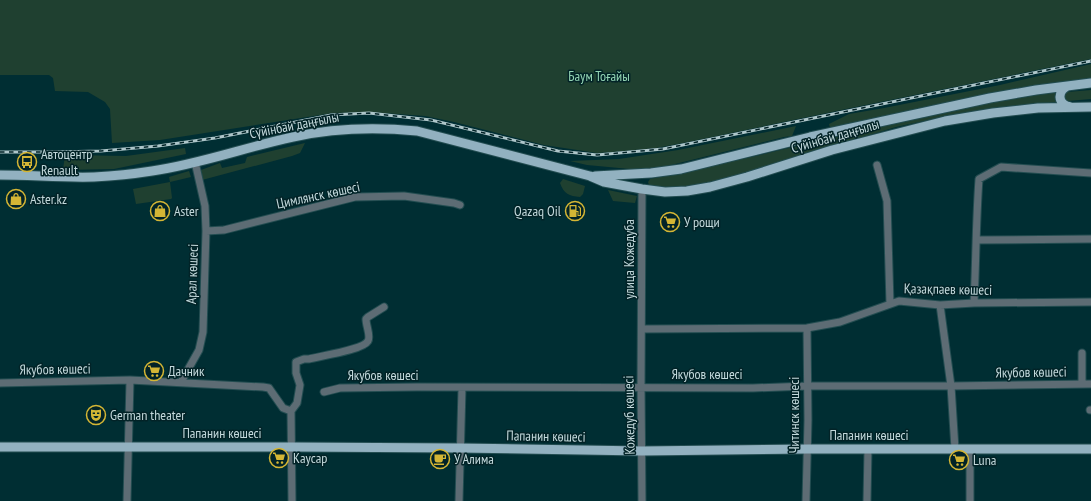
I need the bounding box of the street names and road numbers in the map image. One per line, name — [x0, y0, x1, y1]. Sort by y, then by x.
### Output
street label: Сүйінбай даңғылы — [248, 108, 340, 142]
street label: Сүйінбай даңғылы — [789, 115, 881, 157]
street label: Цимлянск көшесі — [275, 177, 361, 213]
street label: улица Кожедуба — [620, 219, 638, 299]
street label: Арал көшесі — [182, 244, 202, 304]
street label: Қазақпаев көшесі — [904, 279, 992, 299]
street label: Якубов көшесі — [19, 359, 91, 379]
street label: Якубов көшесі — [995, 362, 1067, 382]
street label: Якубов көшесі — [671, 365, 743, 383]
street label: Якубов көшесі — [347, 366, 419, 384]
street label: Кожедуб көшесі — [619, 375, 639, 455]
street label: Читинск көшесі — [785, 377, 803, 453]
street label: Папанин көшесі — [182, 424, 262, 442]
street label: Папанин көшесі — [506, 426, 586, 446]
street label: Папанин көшесі — [829, 426, 909, 444]

